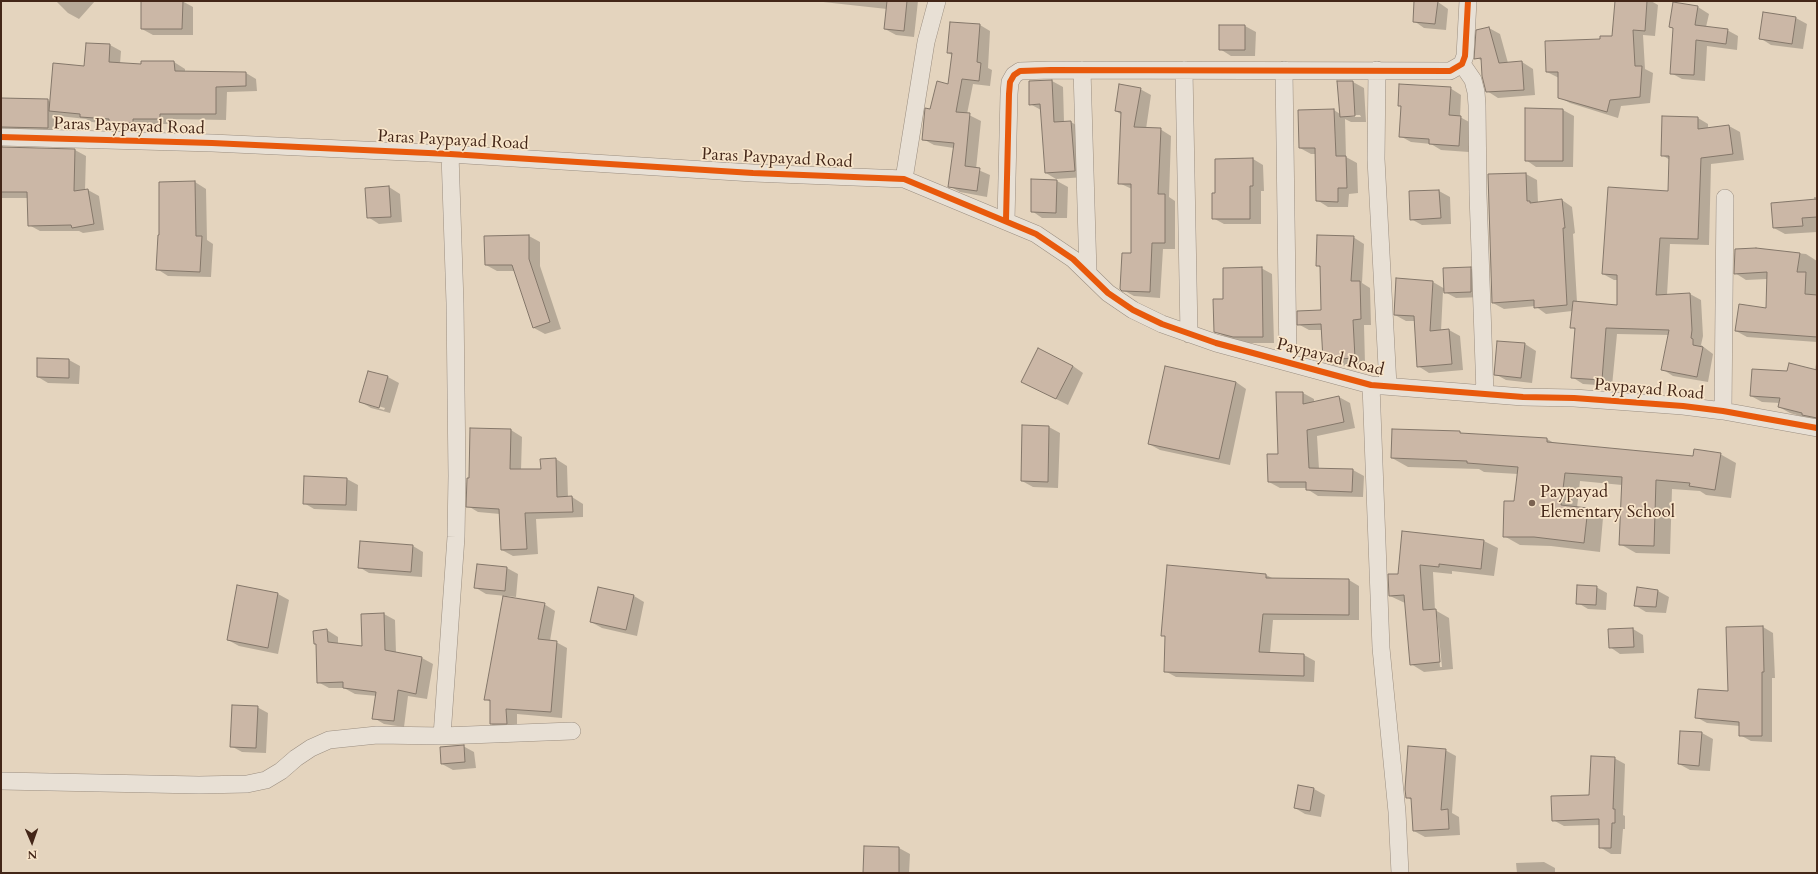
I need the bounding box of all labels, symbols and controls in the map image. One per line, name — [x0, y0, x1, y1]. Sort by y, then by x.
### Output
street label: Paras Paypayad Road — [53, 114, 205, 140]
street label: Paras Paypayad Road — [377, 127, 529, 155]
street label: Paras Paypayad Road — [701, 145, 853, 173]
street label: Paypayad Road — [1274, 335, 1386, 381]
street label: Paypayad Road — [1593, 375, 1705, 405]
place label: Paypayad Elementary School — [1540, 483, 1675, 523]
marker: Paypayad Elementary School — [1527, 498, 1537, 508]
north arrow — [12, 822, 52, 862]
text: N — [27, 847, 37, 862]

